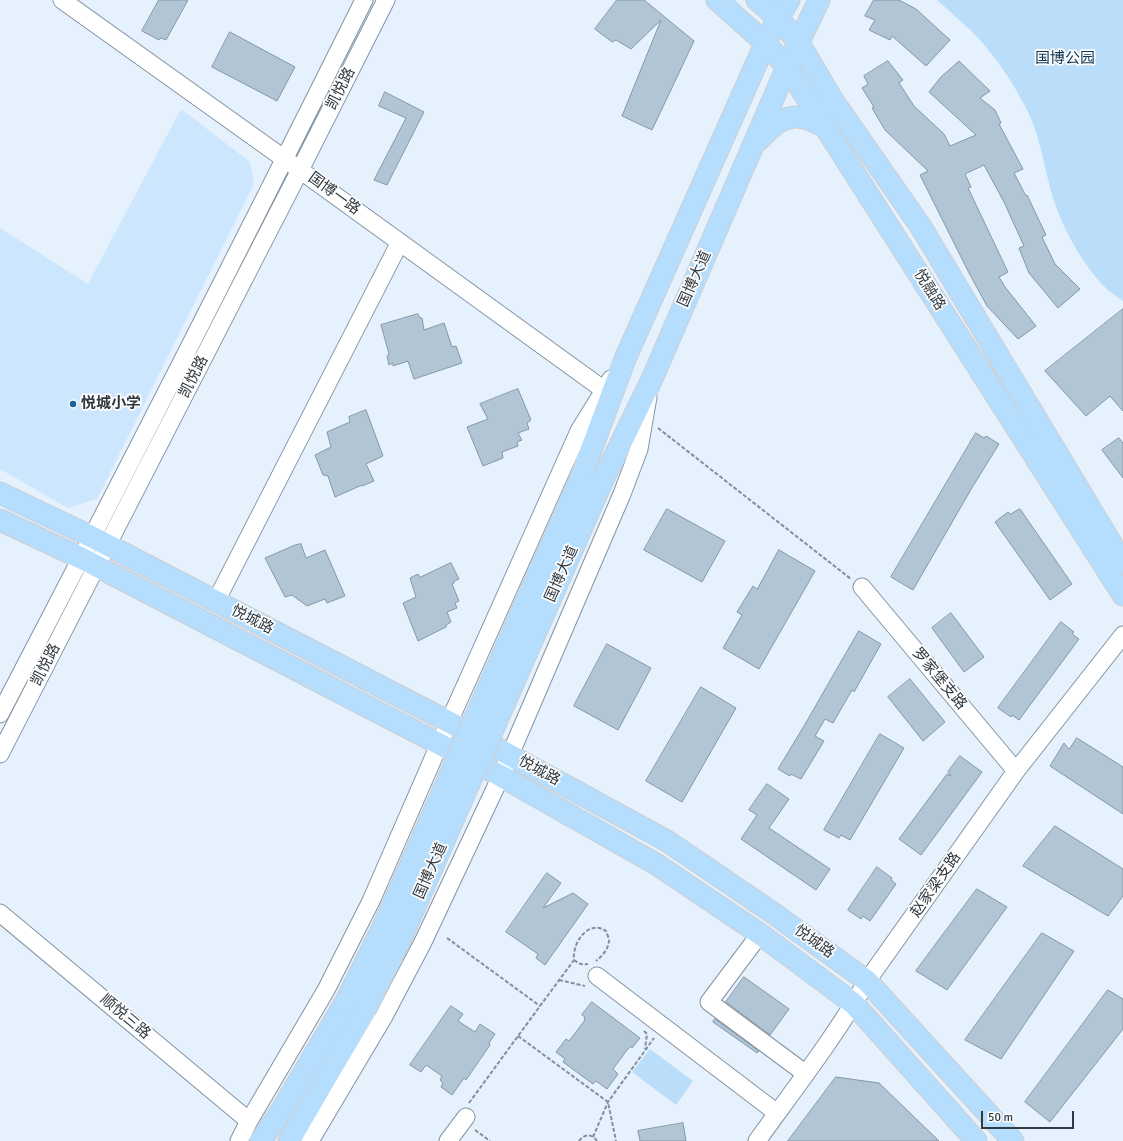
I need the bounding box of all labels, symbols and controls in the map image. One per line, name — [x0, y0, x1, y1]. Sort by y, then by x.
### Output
park label: 国博公园 — [1035, 50, 1095, 68]
street label: 凯悦路 — [323, 65, 359, 113]
street label: 国博一路 — [304, 169, 364, 219]
street label: 国博大道 — [675, 248, 715, 310]
street label: 悦融路 — [909, 266, 949, 314]
street label: 凯悦路 — [176, 353, 212, 401]
place label: 悦城小学 — [81, 395, 141, 413]
marker: 悦城小学 — [68, 399, 78, 409]
street label: 国博大道 — [542, 543, 582, 605]
street label: 悦城路 — [228, 602, 276, 638]
street label: 凯悦路 — [28, 641, 64, 689]
street label: 罗家堡支路 — [908, 644, 970, 714]
street label: 悦城路 — [515, 752, 563, 790]
street label: 国博大道 — [411, 840, 451, 902]
street label: 赵家梁支路 — [907, 849, 965, 921]
street label: 悦城路 — [791, 921, 837, 963]
street label: 顺悦三路 — [96, 991, 154, 1043]
scale bar — [983, 1103, 1076, 1129]
text: 50 m — [988, 1110, 1013, 1125]

